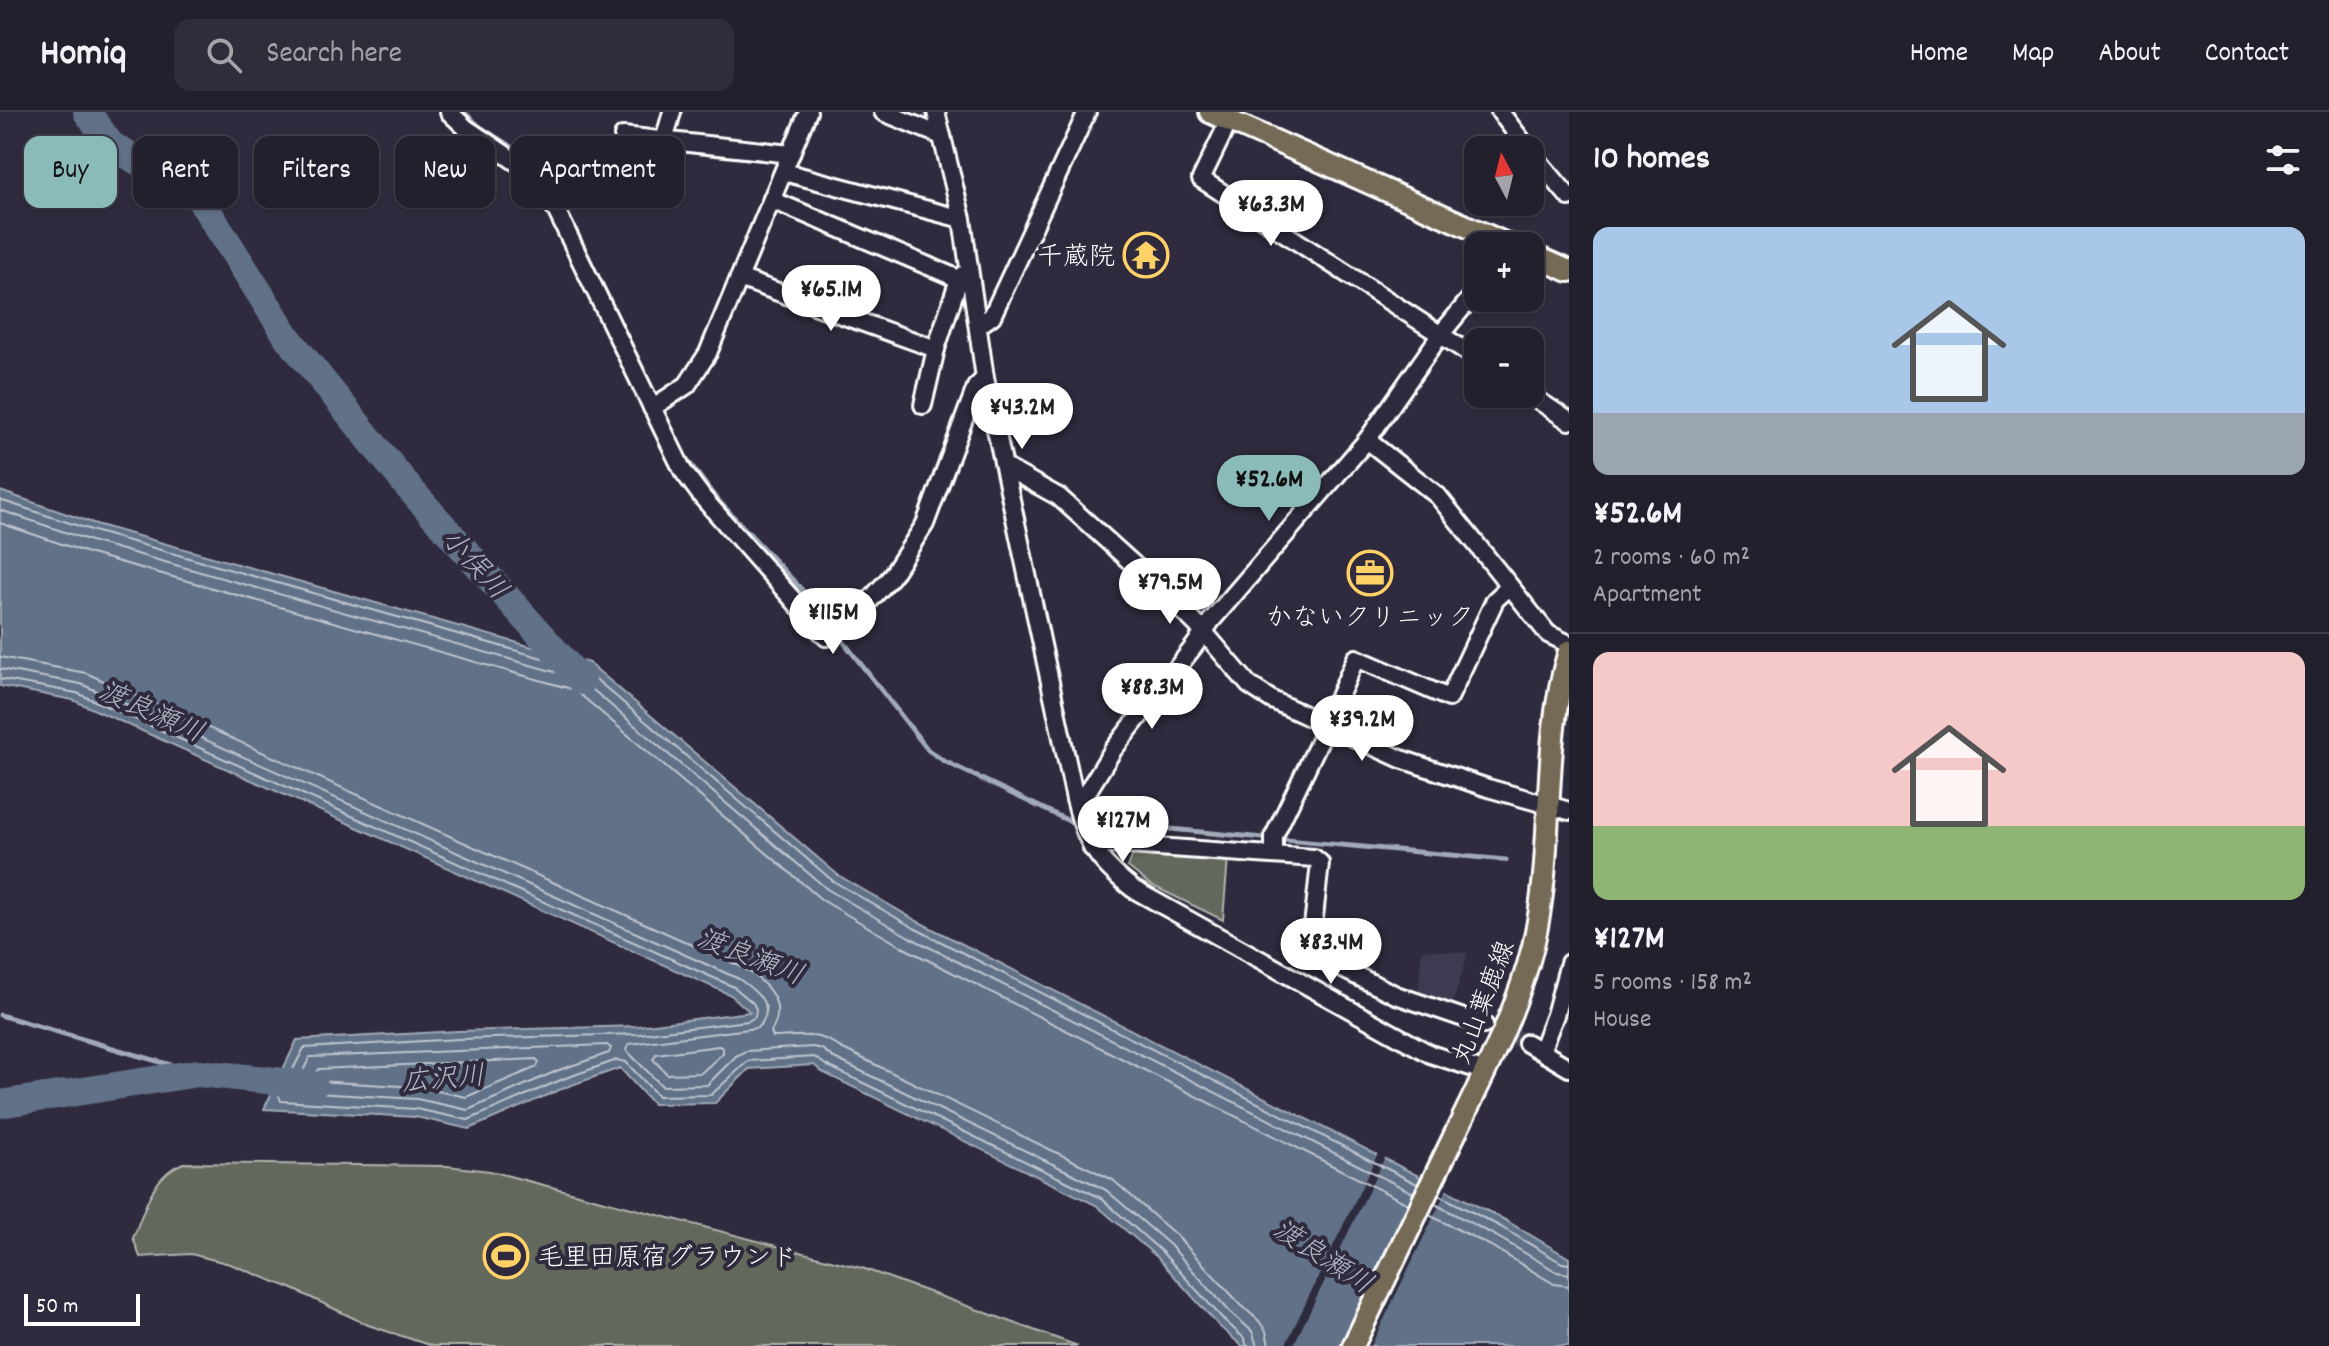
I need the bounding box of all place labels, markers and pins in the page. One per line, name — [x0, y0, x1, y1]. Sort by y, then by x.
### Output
pin: ¥63.3M — [1206, 180, 1336, 248]
temple icon: 千蔵院 — [1122, 231, 1170, 279]
place label: 千蔵院 — [1037, 240, 1115, 277]
pin: ¥65.1M — [766, 265, 896, 333]
pin: ¥43.2M — [957, 383, 1087, 451]
pin: ¥52.6M — [1204, 455, 1334, 523]
office icon: かないクリニック — [1346, 549, 1394, 597]
pin: ¥79.5M — [1105, 558, 1235, 626]
pin: ¥115M — [777, 588, 889, 656]
place label: かないクリニック — [1266, 601, 1474, 638]
pin: ¥88.3M — [1087, 663, 1217, 731]
pin: ¥39.2M — [1297, 695, 1427, 763]
pin: ¥127M — [1067, 796, 1179, 864]
pin: ¥83.4M — [1266, 918, 1396, 986]
sports icon: 毛里田原宿グラウンド — [482, 1232, 530, 1280]
place label: 毛里田原宿グラウンド — [537, 1241, 797, 1278]

